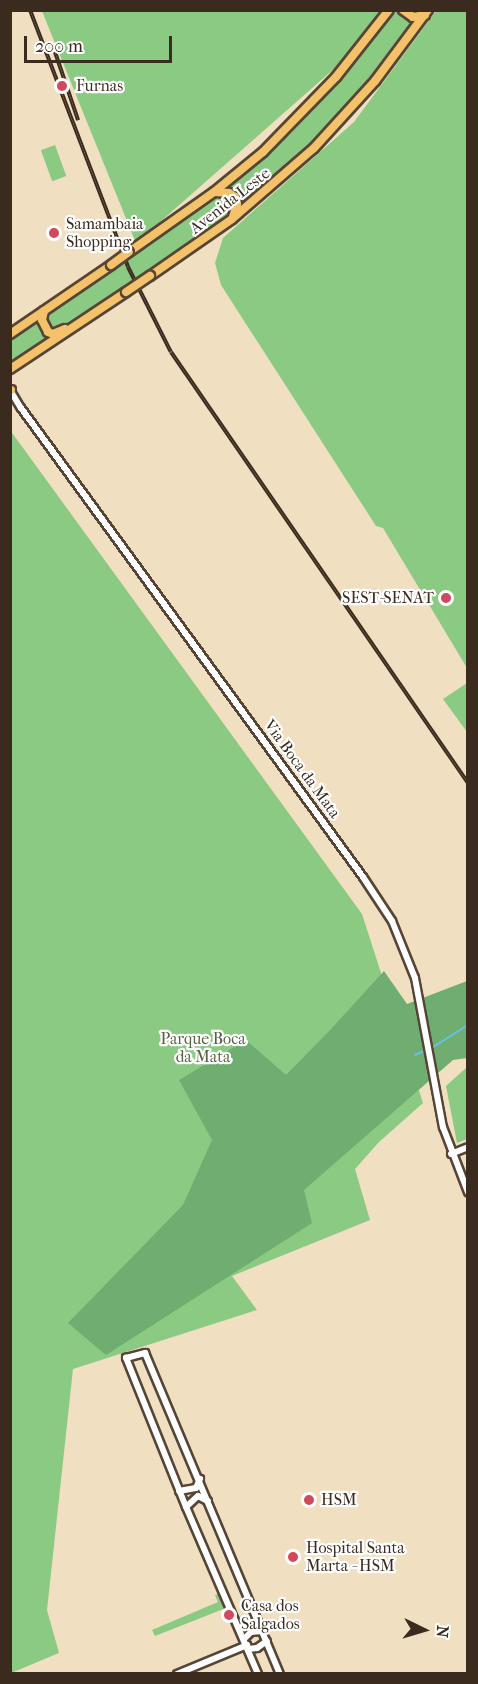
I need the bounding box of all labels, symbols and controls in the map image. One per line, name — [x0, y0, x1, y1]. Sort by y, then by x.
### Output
scale bar — [27, 24, 176, 62]
text: 200 m — [35, 36, 83, 57]
place label: Furnas — [76, 76, 123, 96]
marker: Furnas — [53, 77, 71, 95]
street label: Avenida Leste — [186, 164, 274, 238]
place label: Samambaia Shopping — [66, 214, 144, 252]
marker: Samambaia Shopping — [47, 226, 61, 240]
place label: SEST-SENAT — [342, 588, 434, 608]
marker: SEST-SENAT — [439, 591, 453, 605]
street label: Via Boca da Mata — [260, 716, 344, 822]
park label: Parque Boca da Mata — [160, 1029, 246, 1067]
place label: HSM — [321, 1490, 357, 1510]
marker: HSM — [302, 1493, 316, 1507]
place label: Hospital Santa Marta - HSM — [306, 1538, 405, 1576]
marker: Hospital Santa Marta - HSM — [284, 1548, 302, 1566]
place label: Casa dos Salgados — [241, 1596, 300, 1634]
north arrow — [394, 1600, 454, 1660]
marker: Casa dos Salgados — [222, 1608, 236, 1622]
text: N — [432, 1625, 452, 1638]

